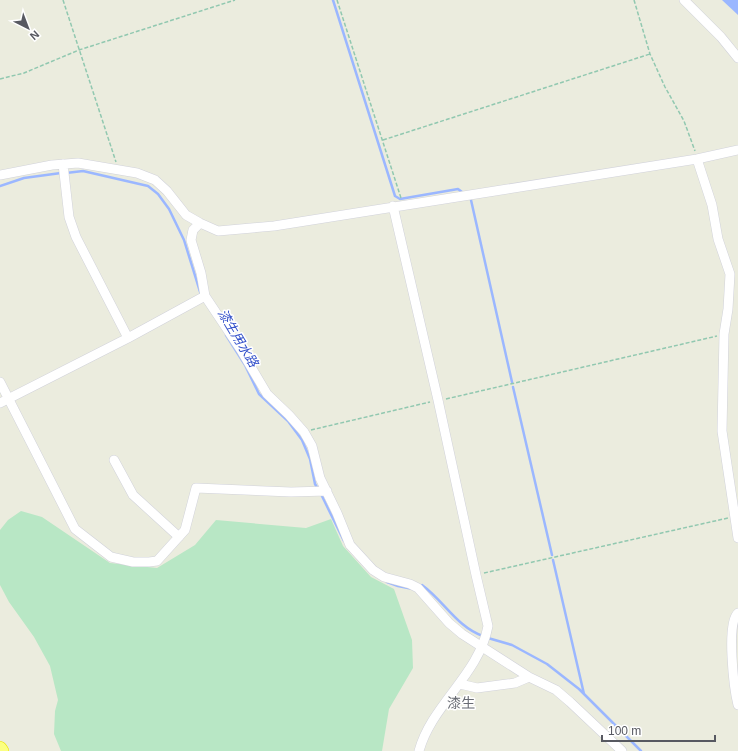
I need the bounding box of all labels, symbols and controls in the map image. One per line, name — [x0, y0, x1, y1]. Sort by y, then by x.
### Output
north arrow — [8, 8, 48, 48]
text: N — [28, 28, 42, 43]
water label: 漆生用水路 — [215, 306, 262, 371]
district label: 漆生 — [447, 695, 475, 711]
scale bar — [602, 717, 715, 743]
text: 100 m — [608, 724, 641, 738]

